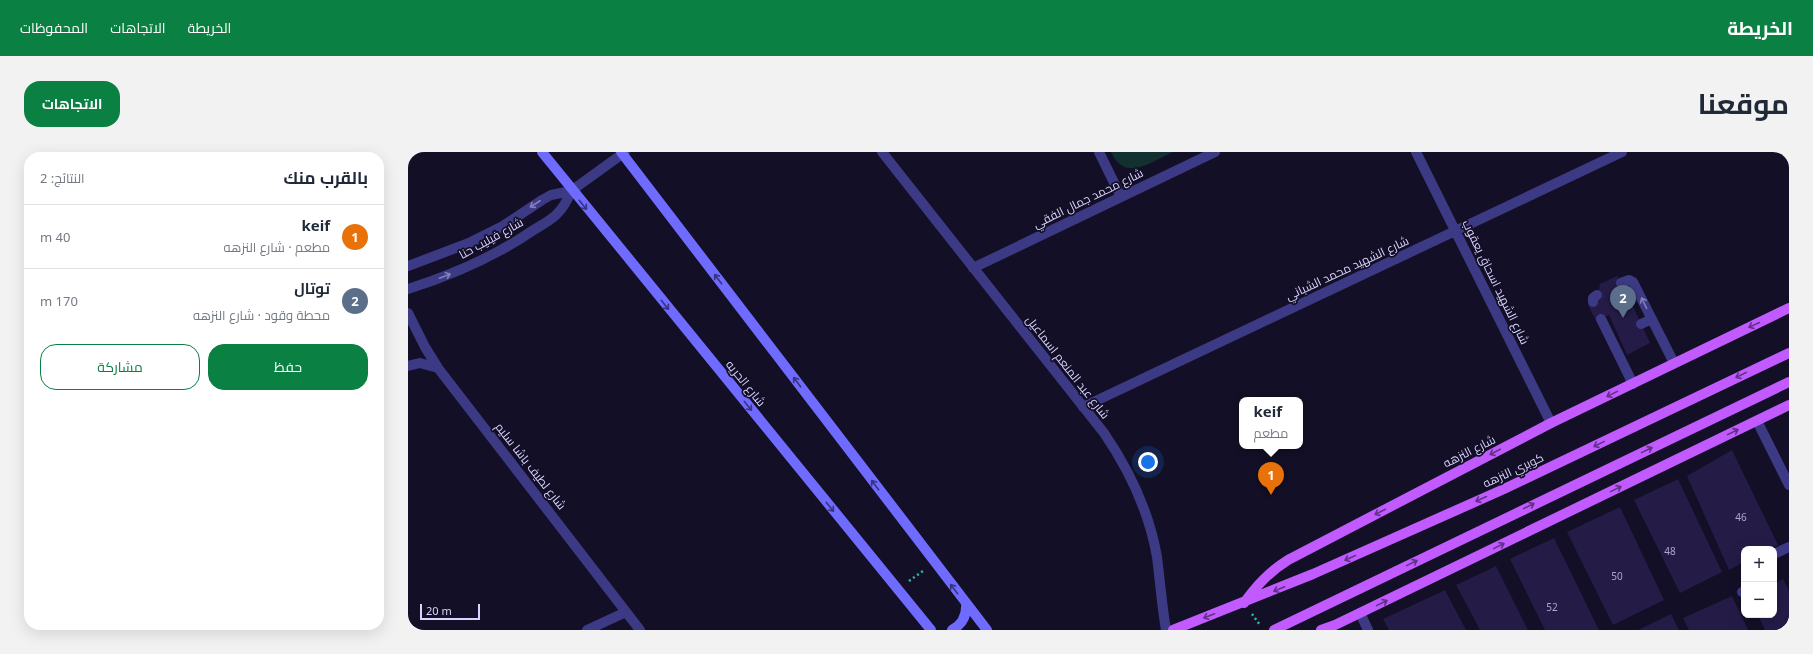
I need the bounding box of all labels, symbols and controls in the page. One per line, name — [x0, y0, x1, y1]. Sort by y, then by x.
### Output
text: الخريطة — [1727, 15, 1793, 41]
text: المحفوظات — [20, 18, 88, 37]
text: الاتجاهات — [110, 18, 166, 37]
text: الخريطة — [188, 18, 231, 37]
button: الاتجاهات — [24, 81, 120, 127]
text: موقعنا — [1698, 84, 1789, 122]
street label: شارع محمد جمال الفقي — [1030, 164, 1147, 234]
text: بالقرب منك — [283, 166, 368, 189]
text: النتائج: 2 — [40, 169, 85, 187]
one-way arrow — [579, 199, 587, 210]
one-way arrow — [530, 200, 541, 209]
street label: شارع فيليب حنا — [456, 213, 526, 263]
text: keif — [301, 215, 330, 235]
street label: شارع الشهيد اسحاق يعقوب — [1458, 217, 1534, 347]
text: 40 m — [40, 228, 70, 246]
text: 1 — [351, 228, 359, 246]
street label: شارع الشهيد محمد الشباني — [1282, 232, 1412, 306]
text: مطعم · شارع النزهه — [224, 238, 330, 256]
one-way arrow — [438, 272, 450, 280]
one-way arrow — [713, 273, 722, 284]
text: توتال — [294, 278, 330, 298]
pin: 2 — [1610, 285, 1636, 318]
text: 170 m — [40, 292, 78, 310]
text: 2 — [351, 292, 359, 310]
one-way arrow — [1640, 298, 1647, 310]
one-way arrow — [661, 300, 670, 311]
text: محطة وقود · شارع النزهه — [193, 306, 330, 324]
street label: شارع عبد المنعم اسماعيل — [1022, 312, 1114, 422]
one-way arrow — [1748, 322, 1760, 329]
button: مشاركة — [40, 344, 200, 390]
button: حفظ — [208, 344, 368, 390]
street label: شارع الحريه — [722, 356, 770, 410]
one-way arrow — [1736, 372, 1748, 380]
one-way arrow — [792, 377, 801, 388]
one-way arrow — [1606, 391, 1618, 398]
popup — [1239, 397, 1303, 449]
one-way arrow — [743, 401, 752, 411]
text: keif — [1254, 401, 1282, 421]
street label: شارع لطيف باشا سليم — [492, 419, 570, 513]
text: مطعم — [1254, 424, 1288, 442]
one-way arrow — [1726, 428, 1738, 436]
street label: شارع النزهه — [1440, 431, 1498, 471]
one-way arrow — [1593, 441, 1605, 448]
one-way arrow — [1640, 446, 1652, 453]
street label: كوبري النزهه — [1480, 449, 1547, 493]
one-way arrow — [1490, 449, 1502, 456]
your location — [1138, 452, 1158, 472]
pin: 1 — [1258, 462, 1284, 495]
one-way arrow — [871, 480, 880, 491]
one-way arrow — [1610, 485, 1622, 492]
one-way arrow — [1476, 496, 1488, 504]
one-way arrow — [825, 501, 834, 512]
one-way arrow — [1523, 502, 1535, 509]
one-way arrow — [1374, 509, 1386, 516]
house number: 46 — [1735, 510, 1747, 524]
one-way arrow — [1493, 542, 1505, 549]
house number: 48 — [1664, 544, 1676, 558]
map controls — [1741, 546, 1777, 618]
button: + — [1741, 546, 1777, 582]
one-way arrow — [1344, 555, 1356, 562]
one-way arrow — [1406, 559, 1418, 566]
house number: 50 — [1611, 569, 1623, 583]
button: − — [1741, 582, 1777, 618]
one-way arrow — [950, 583, 959, 594]
one-way arrow — [1273, 585, 1285, 593]
one-way arrow — [1376, 599, 1388, 606]
house number: 52 — [1546, 600, 1558, 614]
scale bar — [420, 602, 480, 621]
text: 20 m — [426, 603, 452, 618]
one-way arrow — [1203, 613, 1215, 621]

